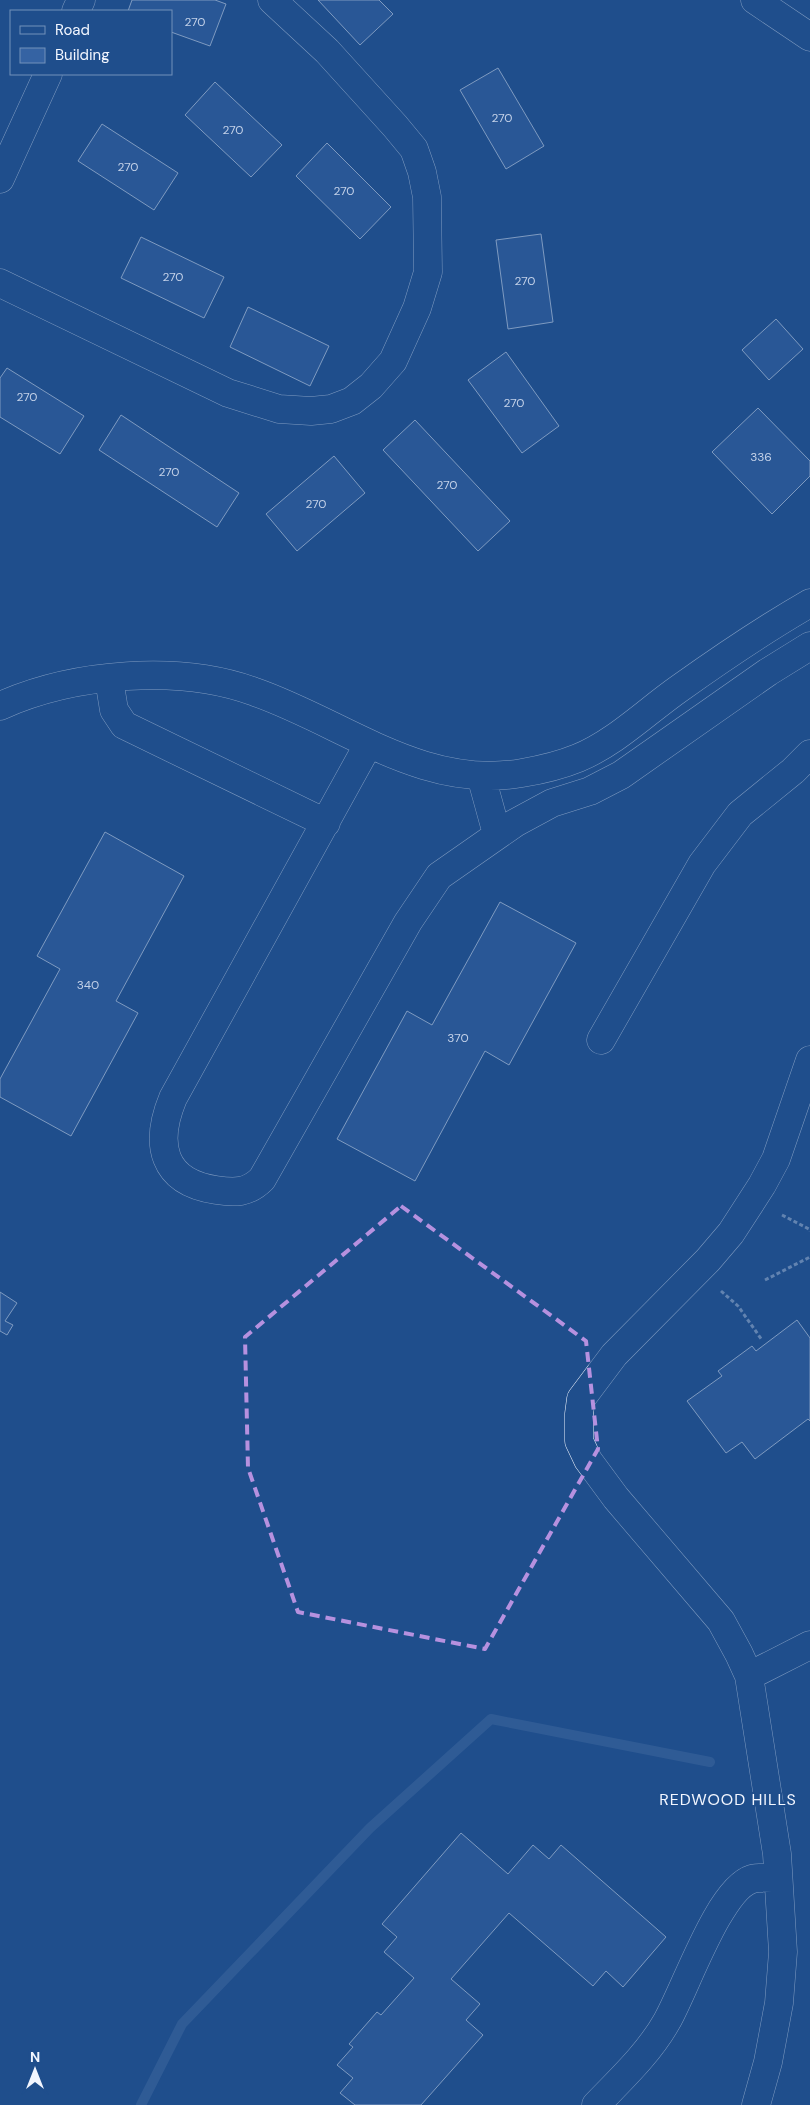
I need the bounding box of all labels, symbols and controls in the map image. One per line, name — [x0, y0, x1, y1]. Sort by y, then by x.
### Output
legend — [10, 10, 172, 75]
house number: 270 — [184, 14, 206, 30]
text: Road — [55, 20, 90, 40]
text: Building — [55, 45, 110, 65]
house number: 270 — [491, 110, 513, 126]
house number: 270 — [222, 122, 244, 138]
house number: 270 — [117, 159, 139, 175]
house number: 270 — [333, 183, 355, 199]
house number: 270 — [162, 269, 184, 285]
house number: 270 — [514, 273, 536, 289]
house number: 270 — [16, 389, 38, 405]
house number: 270 — [503, 395, 525, 411]
house number: 336 — [750, 449, 772, 465]
house number: 270 — [158, 464, 180, 480]
house number: 270 — [436, 477, 458, 493]
house number: 270 — [305, 496, 327, 512]
house number: 340 — [77, 977, 99, 993]
house number: 370 — [447, 1030, 469, 1046]
district label: REDWOOD HILLS — [659, 1789, 797, 1810]
north arrow — [10, 2045, 60, 2095]
text: N — [30, 2048, 40, 2066]

